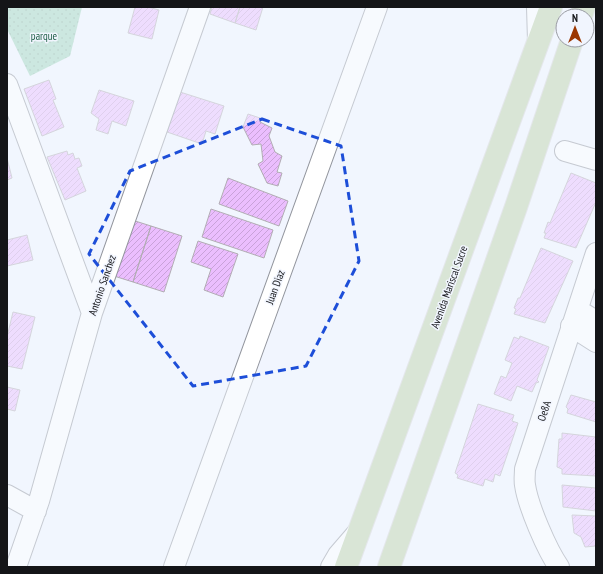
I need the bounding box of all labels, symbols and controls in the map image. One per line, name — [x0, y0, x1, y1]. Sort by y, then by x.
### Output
north arrow — [555, 8, 595, 48]
text: N — [572, 11, 578, 25]
park label: parque — [31, 29, 58, 43]
street label: Avenida Mariscal Sucre — [428, 243, 471, 330]
street label: Antonio Sanchez — [85, 253, 119, 317]
street label: Juan Diaz — [262, 268, 288, 307]
street label: Oe8A — [534, 398, 554, 423]

